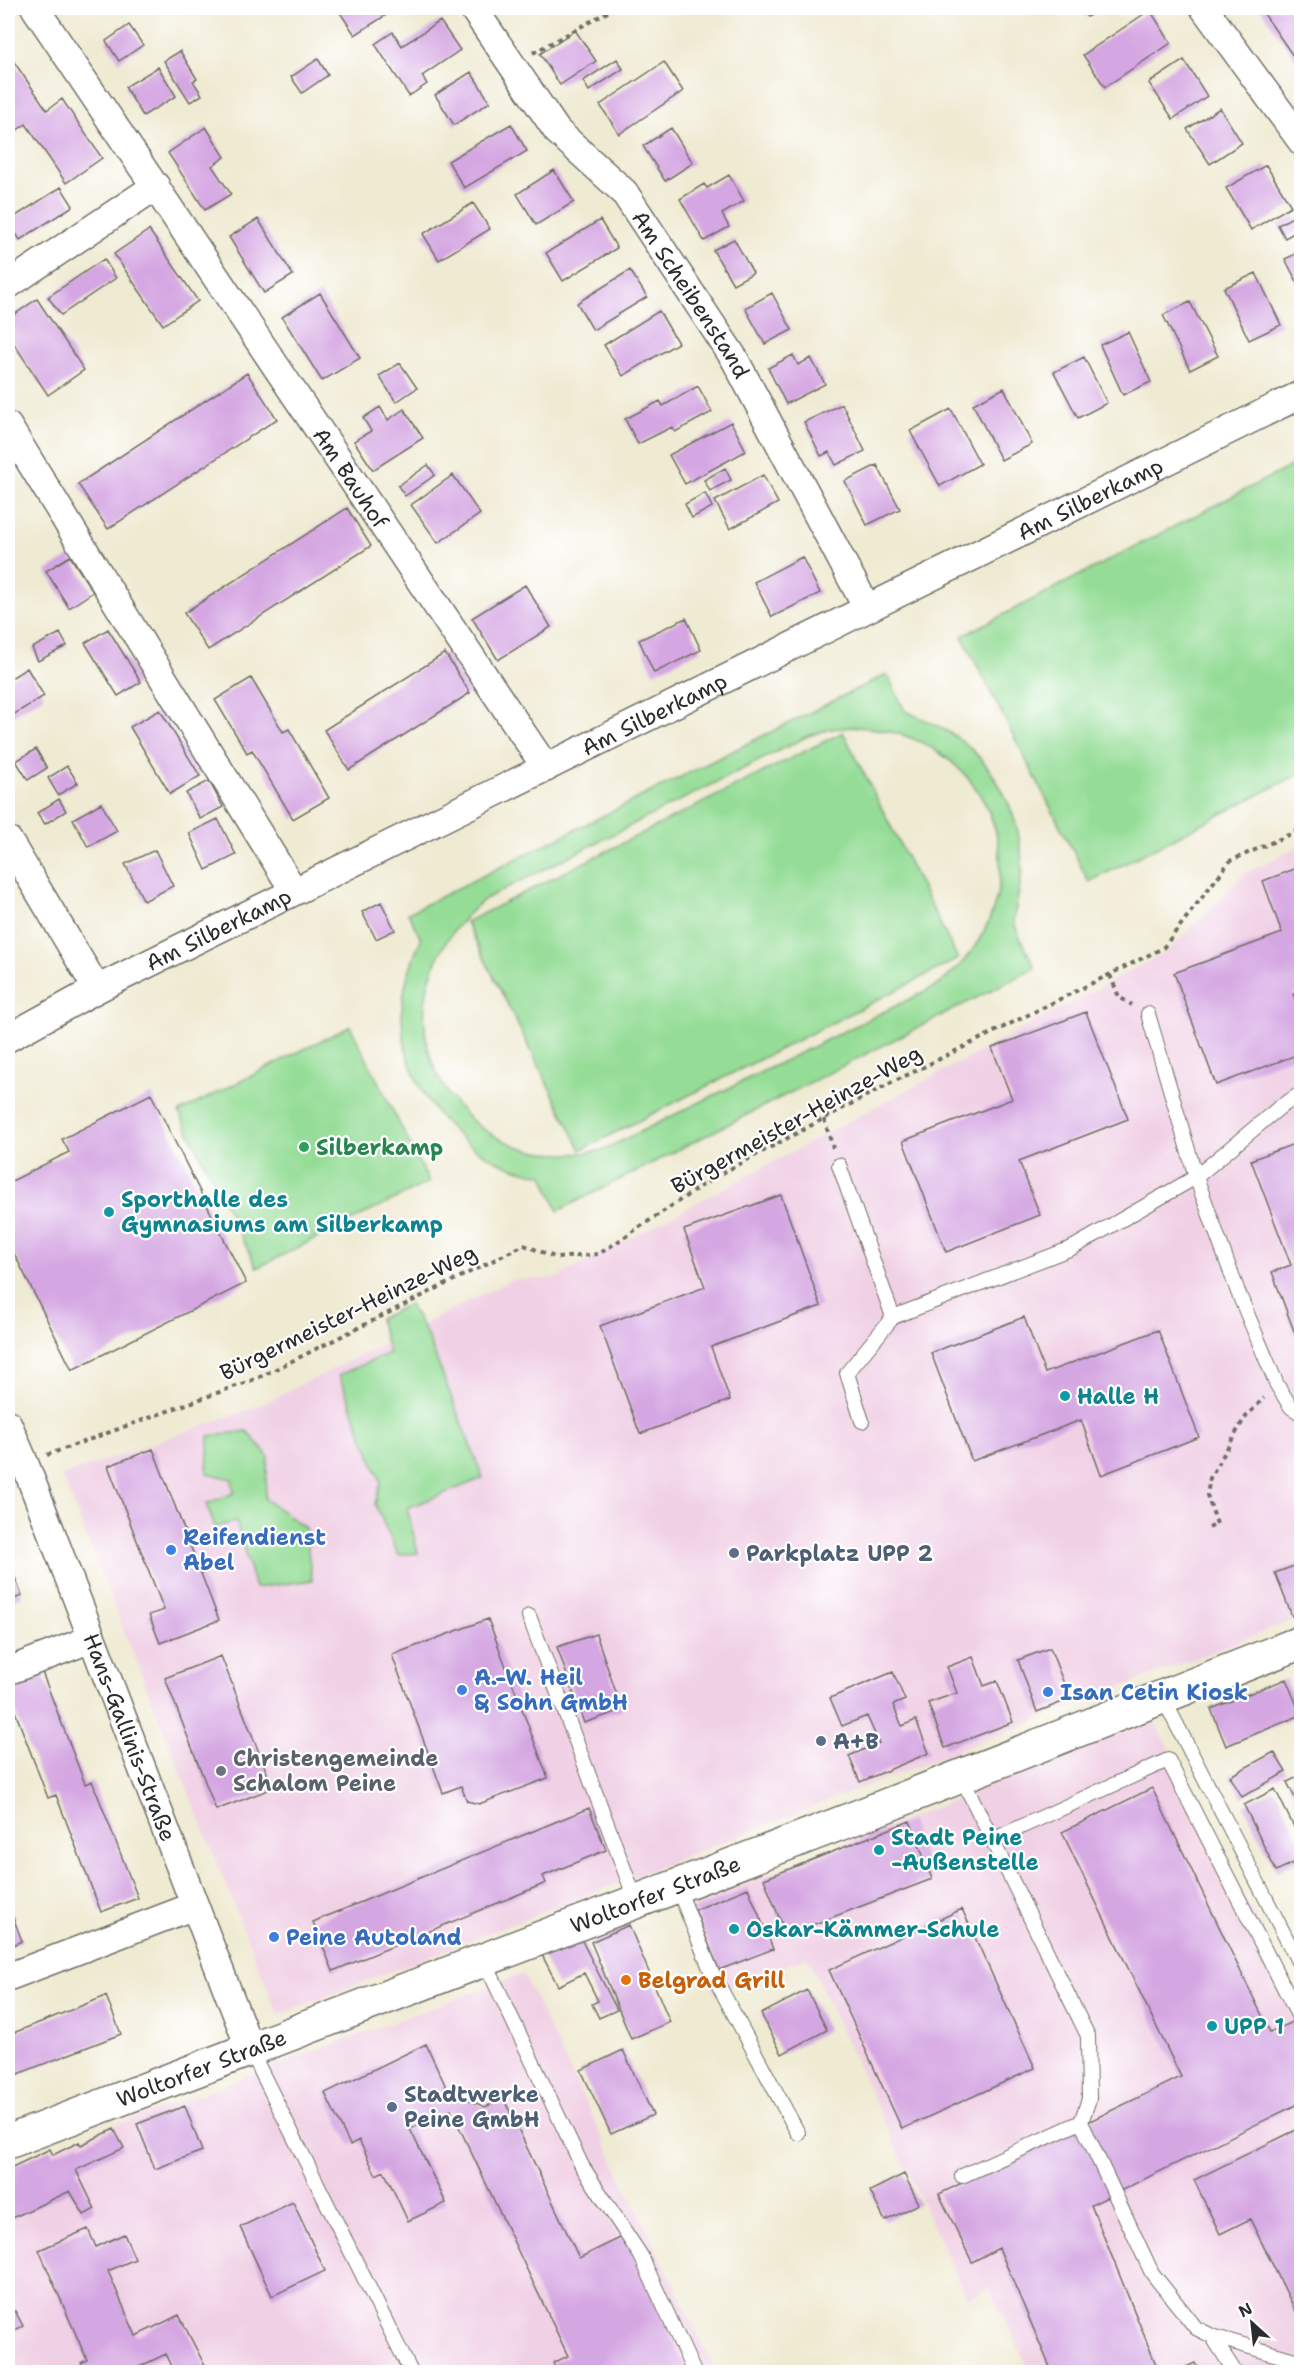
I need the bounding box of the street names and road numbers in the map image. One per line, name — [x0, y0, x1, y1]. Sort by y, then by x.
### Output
street label: Am Scheibenstand — [625, 205, 756, 384]
street label: Am Bauhof — [306, 422, 395, 535]
street label: Am Silberkamp — [1012, 451, 1168, 547]
street label: Am Silberkamp — [577, 666, 732, 763]
street label: Am Silberkamp — [141, 881, 296, 978]
street label: Bürgermeister-Heinze-Weg — [666, 1038, 927, 1201]
street label: Bürgermeister-Heinze-Weg — [215, 1238, 481, 1387]
street label: Hans-Gallinis-Straße — [76, 1629, 183, 1845]
street label: Woltorfer Straße — [566, 1849, 745, 1940]
street label: Woltorfer Straße — [112, 2023, 291, 2114]

